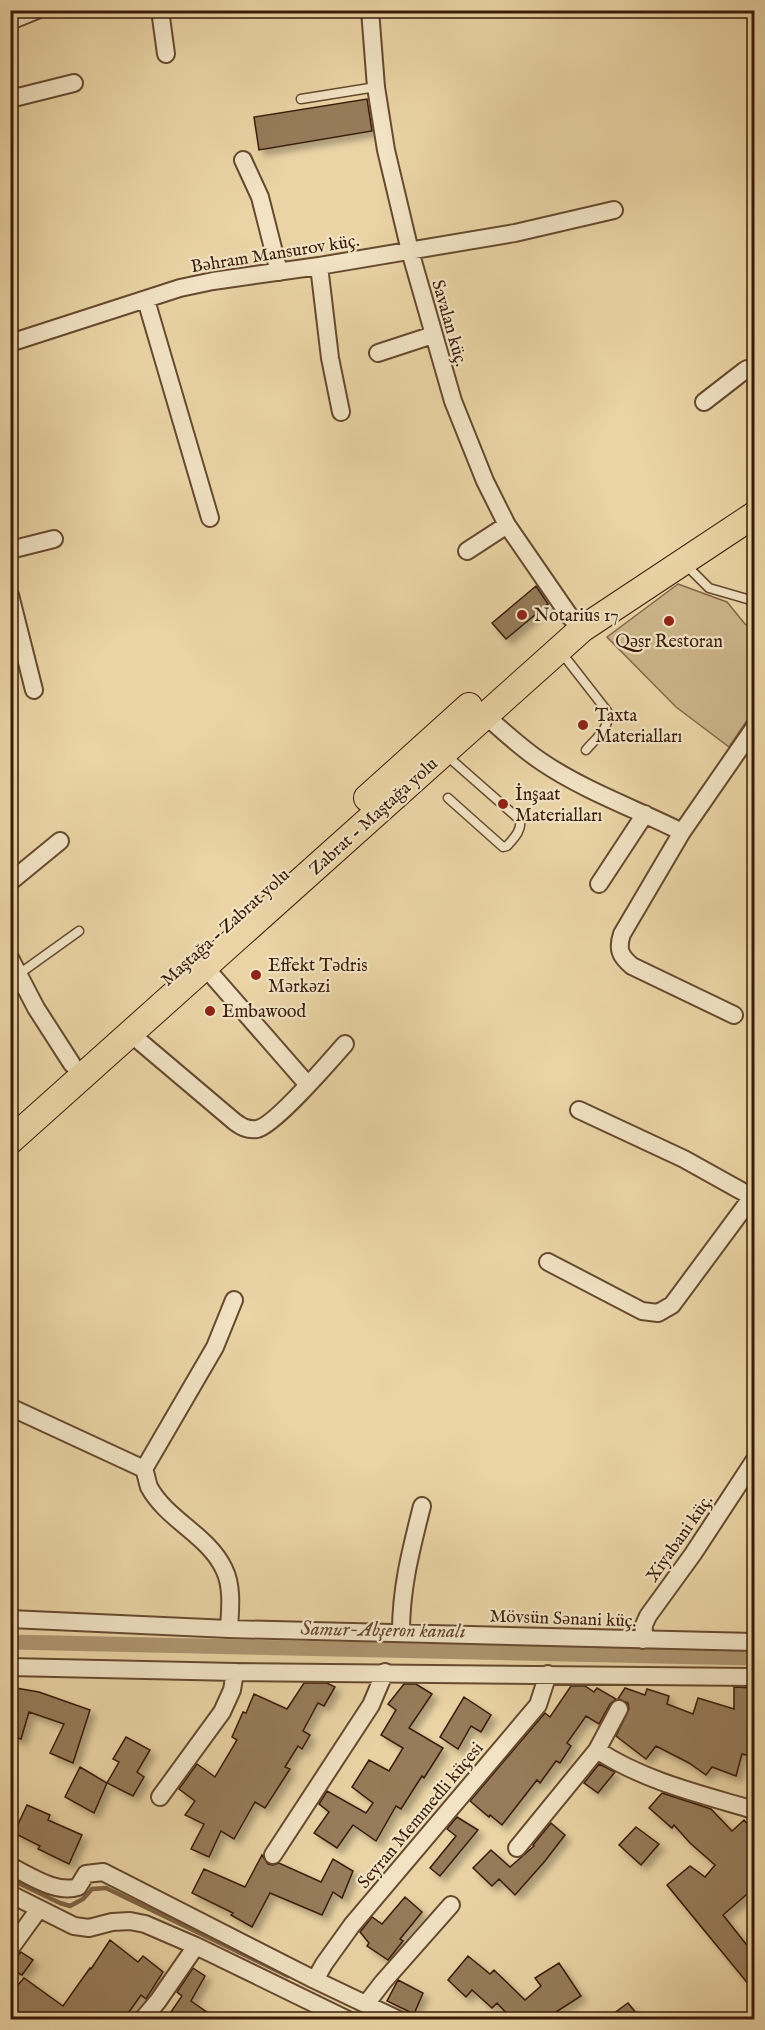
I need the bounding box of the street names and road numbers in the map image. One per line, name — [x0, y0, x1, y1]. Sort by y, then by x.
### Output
street label: Bəhram Mansurov küç. — [189, 230, 361, 279]
street label: Savalan küç. — [425, 277, 472, 370]
street label: Zabrat - Maştağa yolu — [305, 753, 443, 881]
street label: Maştağa - Zabrat yolu — [157, 864, 295, 992]
street label: Xiyabani küç. — [642, 1490, 719, 1587]
street label: Mövsün Sənani küç. — [489, 1605, 637, 1634]
street label: Seyran Memmedli küçesi — [353, 1738, 489, 1894]

